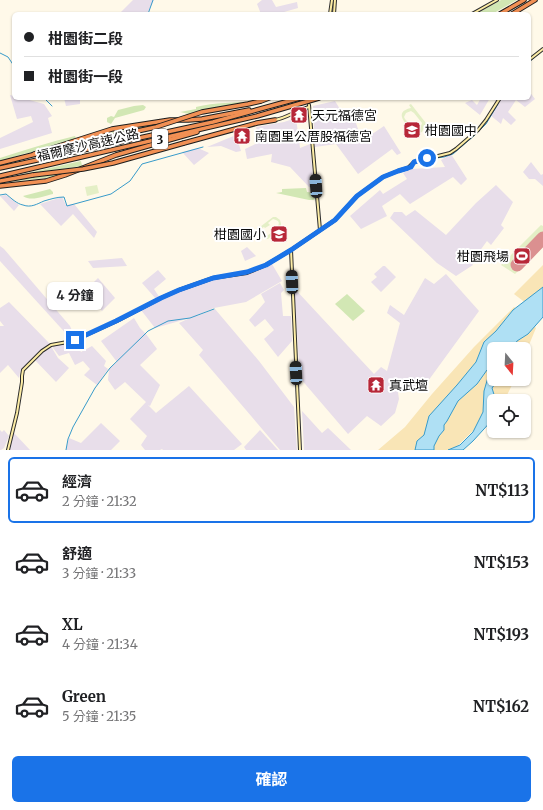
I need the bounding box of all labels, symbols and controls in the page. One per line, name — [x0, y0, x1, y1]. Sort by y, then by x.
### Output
text: 柑園街二段 — [48, 29, 123, 48]
text: 柑園街一段 — [48, 67, 123, 86]
temple icon: 天元福德宮 — [289, 105, 309, 125]
place label: 天元福德宮 — [312, 107, 377, 124]
school or university icon: 柑園國中 — [402, 120, 422, 140]
place label: 柑園國中 — [425, 122, 477, 139]
street label: 福爾摩沙高速公路 — [35, 125, 141, 165]
temple icon: 南園里公厝股福德宮 — [232, 126, 252, 146]
place label: 南園里公厝股福德宮 — [255, 128, 372, 145]
road number: 3 — [152, 129, 168, 149]
route start — [418, 149, 436, 167]
car — [309, 174, 323, 198]
school or university icon: 柑園國小 — [269, 224, 289, 244]
place label: 柑園國小 — [214, 226, 266, 243]
sports icon: 柑園飛場 — [512, 246, 532, 266]
place label: 柑園飛場 — [457, 248, 509, 265]
car — [286, 270, 298, 294]
callout: 4 分鐘 — [47, 282, 103, 310]
text: 4 分鐘 — [56, 287, 94, 304]
route end — [66, 331, 84, 349]
north arrow — [487, 342, 531, 386]
map controls — [487, 342, 531, 438]
car — [289, 361, 303, 385]
temple icon: 真武壇 — [366, 375, 386, 395]
place label: 真武壇 — [389, 377, 428, 394]
button: locate — [487, 394, 531, 438]
icon: car — [14, 472, 50, 508]
text: 經濟 — [62, 472, 92, 491]
text: NT$113 — [475, 481, 529, 500]
text: 2 分鐘 · 21:32 — [62, 493, 137, 510]
icon: car — [14, 544, 50, 580]
text: 舒適 — [62, 544, 92, 563]
text: NT$153 — [474, 553, 529, 572]
text: 3 分鐘 · 21:33 — [62, 565, 136, 582]
text: XL — [62, 615, 83, 634]
icon: car — [14, 616, 50, 652]
text: NT$193 — [474, 625, 529, 644]
text: 4 分鐘 · 21:34 — [62, 636, 138, 653]
text: Green — [62, 687, 106, 706]
icon: car — [14, 688, 50, 724]
text: NT$162 — [473, 697, 529, 716]
text: 5 分鐘 · 21:35 — [62, 708, 136, 725]
button: 確認 — [12, 756, 531, 802]

